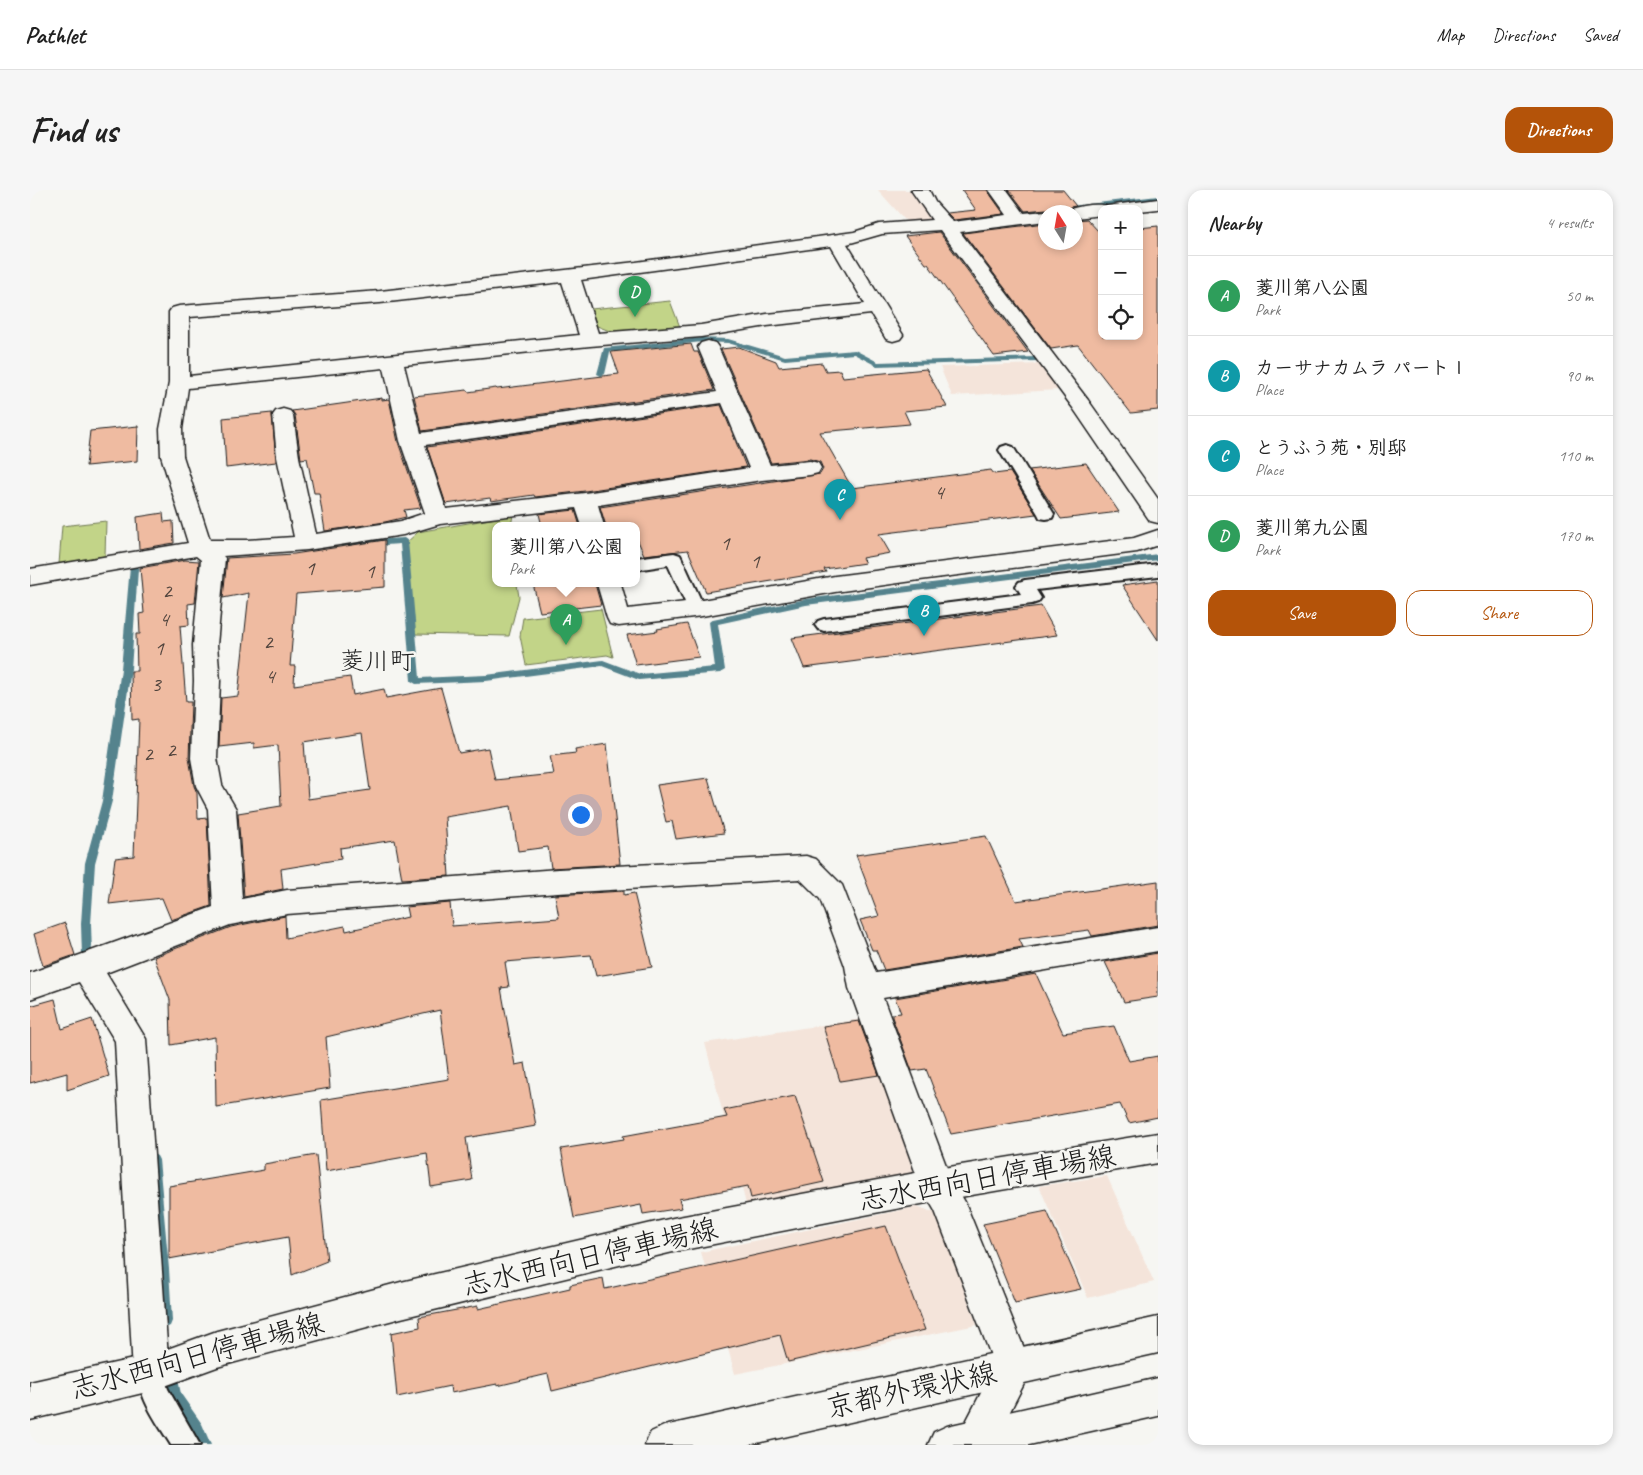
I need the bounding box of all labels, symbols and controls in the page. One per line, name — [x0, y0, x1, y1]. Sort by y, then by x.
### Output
text: Pathlet — [25, 20, 85, 50]
text: Map — [1437, 24, 1464, 46]
text: Directions — [1492, 24, 1555, 46]
text: Saved — [1583, 24, 1618, 46]
button: Directions — [1505, 107, 1613, 153]
text: Find us — [30, 108, 117, 153]
north arrow — [1038, 205, 1083, 250]
map controls — [1098, 205, 1143, 340]
button: + — [1098, 205, 1143, 250]
text: Nearby — [1208, 210, 1261, 236]
text: 4 results — [1546, 213, 1593, 233]
button: − — [1098, 250, 1143, 295]
pin: D — [619, 276, 651, 317]
text: 菱川第八公園 — [1255, 276, 1369, 300]
text: A — [1220, 286, 1228, 306]
text: 50 m — [1566, 286, 1593, 306]
button: locate — [1098, 295, 1143, 340]
text: Park — [1255, 300, 1280, 320]
text: カーサナカムラ パートⅠ — [1255, 356, 1469, 380]
text: B — [1220, 366, 1228, 386]
text: 90 m — [1566, 366, 1593, 386]
text: Place — [1255, 380, 1283, 400]
text: とうふう苑・別邸 — [1255, 436, 1406, 460]
text: C — [1220, 446, 1228, 466]
text: 110 m — [1559, 446, 1593, 466]
text: Place — [1255, 460, 1283, 480]
pin: C — [824, 479, 856, 520]
house number: 4 — [934, 479, 946, 505]
text: 菱川第九公園 — [1255, 516, 1369, 540]
popup — [492, 522, 640, 587]
text: D — [1219, 526, 1229, 546]
text: 170 m — [1559, 526, 1593, 546]
house number: 1 — [720, 530, 731, 556]
text: 菱川第八公園 — [509, 535, 623, 559]
text: Park — [1255, 540, 1280, 560]
house number: 1 — [750, 548, 761, 574]
house number: 1 — [305, 555, 316, 581]
house number: 1 — [365, 558, 376, 584]
text: Park — [509, 559, 534, 579]
house number: 2 — [162, 578, 173, 604]
button: Save — [1208, 590, 1396, 636]
button: Share — [1406, 590, 1593, 636]
pin: B — [908, 595, 940, 636]
pin: A — [550, 604, 582, 645]
house number: 4 — [159, 606, 171, 632]
house number: 2 — [263, 629, 274, 655]
house number: 1 — [154, 635, 165, 661]
district label: 菱川町 — [339, 645, 415, 677]
house number: 4 — [265, 663, 277, 689]
house number: 3 — [151, 671, 162, 697]
house number: 2 — [166, 737, 177, 763]
house number: 2 — [143, 741, 154, 767]
your location — [568, 802, 594, 828]
street label: 志水西向日停車場線 — [855, 1137, 1119, 1219]
street label: 志水西向日停車場線 — [459, 1210, 721, 1304]
street label: 志水西向日停車場線 — [66, 1304, 328, 1408]
street label: 京都外環状線 — [822, 1354, 1000, 1426]

